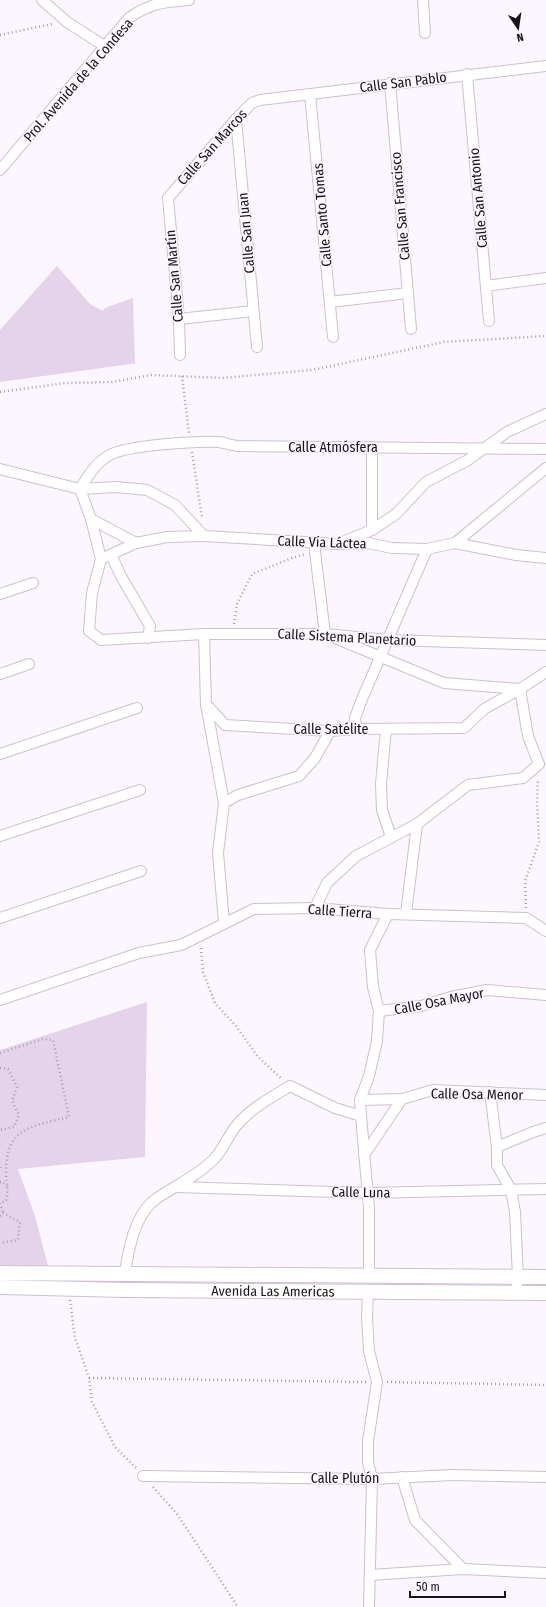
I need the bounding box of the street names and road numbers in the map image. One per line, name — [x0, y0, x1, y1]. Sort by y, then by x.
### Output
street label: Prol. Avenida de la Condesa — [20, 15, 137, 146]
street label: Calle San Pablo — [359, 69, 448, 96]
street label: Calle San Marcos — [174, 106, 251, 189]
street label: Calle San Antonio — [466, 147, 491, 249]
street label: Calle San Francisco — [387, 151, 414, 261]
street label: Calle Santo Tomas — [309, 162, 335, 268]
street label: Calle San Juan — [234, 192, 258, 274]
street label: Calle San Martín — [162, 229, 187, 323]
street label: Calle Atmósfera — [288, 439, 378, 456]
street label: Calle Vía Láctea — [277, 532, 367, 553]
street label: Calle Sistema Planetario — [277, 625, 417, 650]
street label: Calle Satélite — [294, 721, 368, 738]
street label: Calle Tierra — [307, 901, 373, 922]
street label: Calle Osa Mayor — [393, 984, 486, 1019]
street label: Calle Osa Menor — [431, 1085, 524, 1104]
street label: Calle Luna — [331, 1183, 391, 1202]
street label: Avenida Las Americas — [211, 1283, 335, 1300]
street label: Calle Plutón — [311, 1470, 379, 1487]

